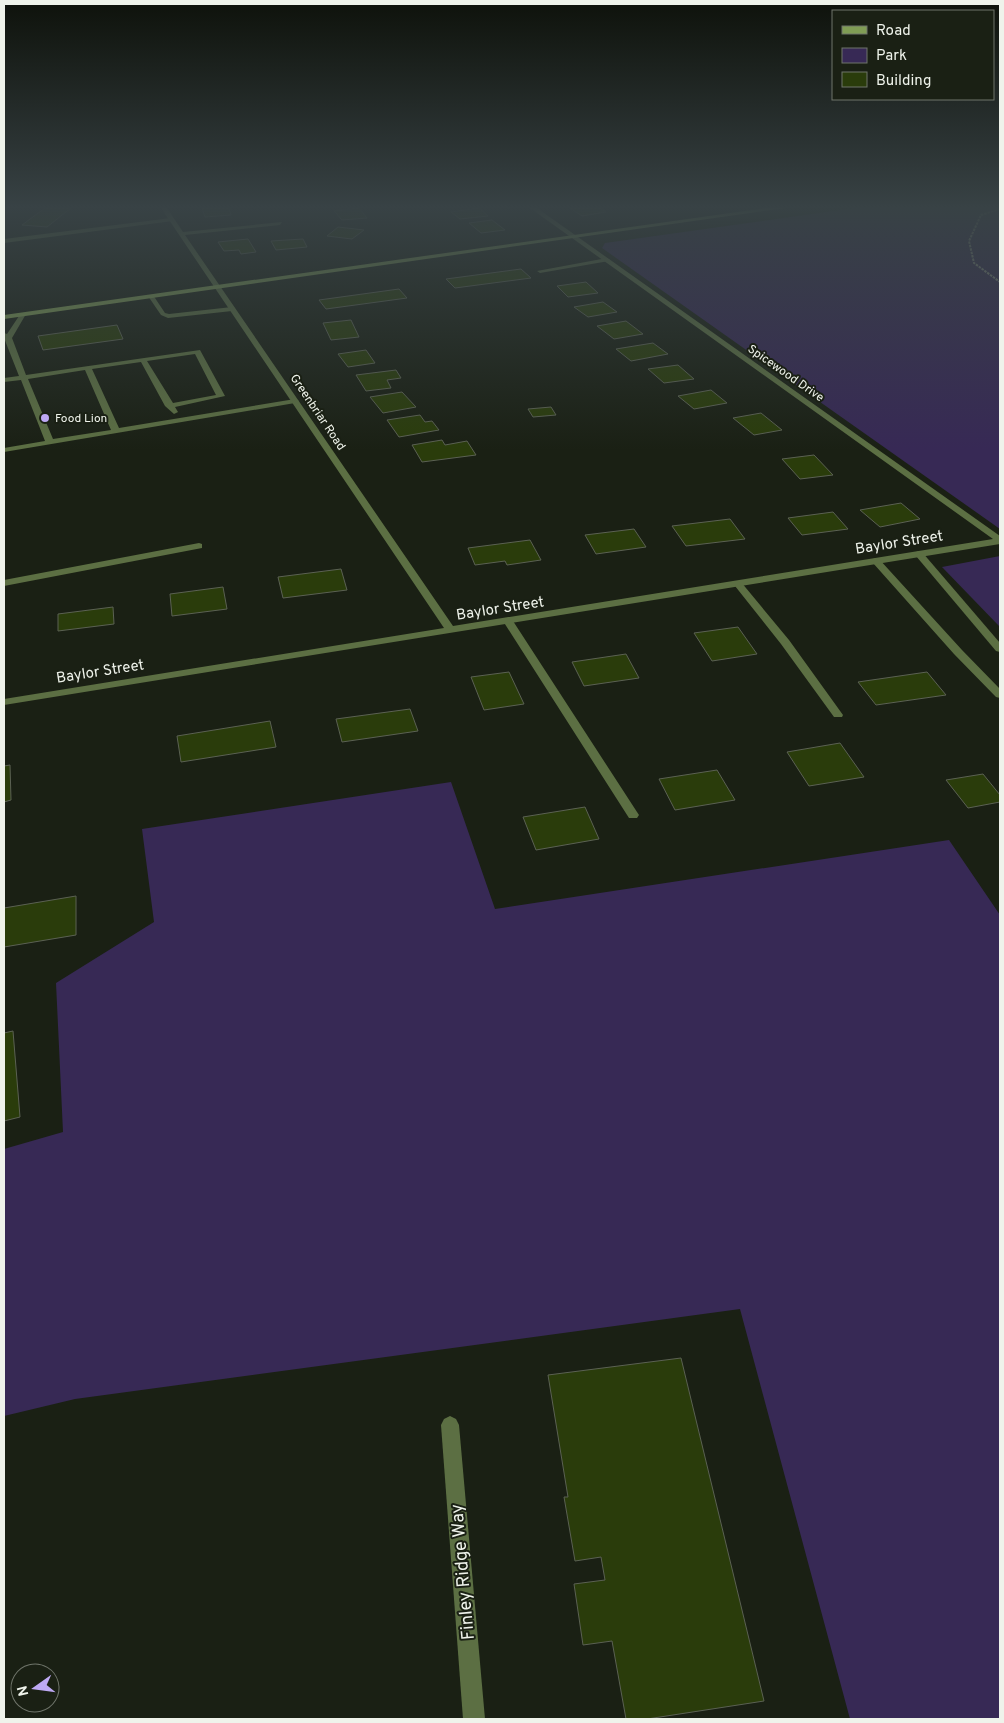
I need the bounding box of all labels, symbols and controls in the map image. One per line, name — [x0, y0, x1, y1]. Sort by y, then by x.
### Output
legend — [832, 10, 994, 100]
text: Road — [876, 22, 911, 41]
text: Park — [876, 47, 907, 66]
text: Building — [876, 72, 931, 91]
street label: Spicewood Drive — [744, 342, 827, 406]
street label: Greenbriar Road — [286, 371, 349, 454]
place label: Food Lion — [55, 411, 107, 427]
marker: Food Lion — [39, 412, 51, 424]
street label: Baylor Street — [854, 527, 945, 560]
street label: Baylor Street — [455, 593, 546, 626]
street label: Baylor Street — [55, 656, 146, 689]
street label: Finley Ridge Way — [446, 1503, 481, 1641]
north arrow — [10, 1663, 60, 1713]
text: N — [14, 1684, 33, 1698]

